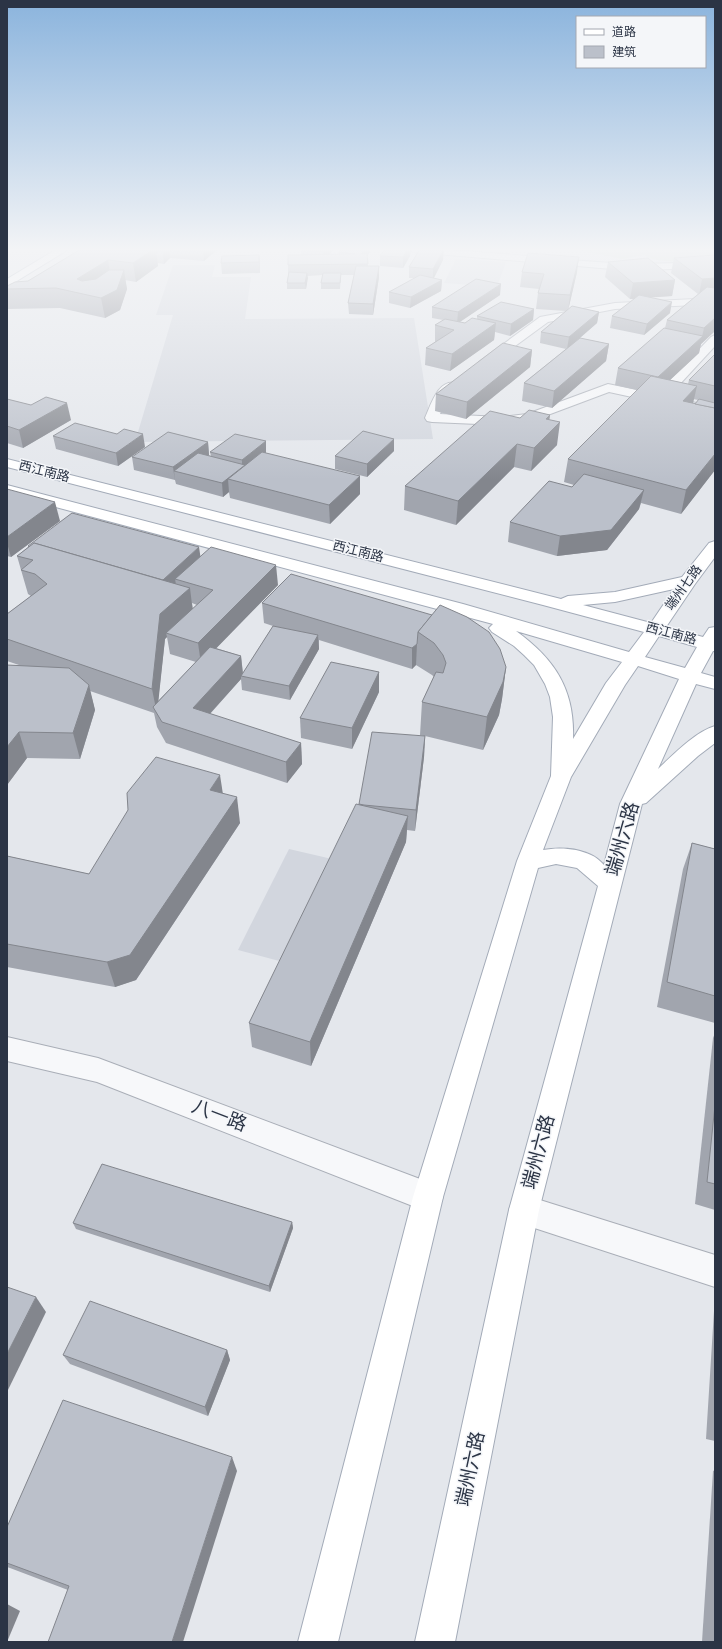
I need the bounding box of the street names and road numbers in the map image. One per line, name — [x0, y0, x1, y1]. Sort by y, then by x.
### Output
street label: 西江南路 — [17, 458, 71, 485]
street label: 西江南路 — [331, 538, 385, 565]
street label: 端州七路 — [662, 562, 705, 613]
street label: 西江南路 — [644, 620, 698, 647]
street label: 端州六路 — [602, 800, 643, 878]
street label: 八一路 — [189, 1096, 249, 1135]
street label: 端州六路 — [519, 1113, 558, 1191]
street label: 端州六路 — [453, 1430, 488, 1508]

